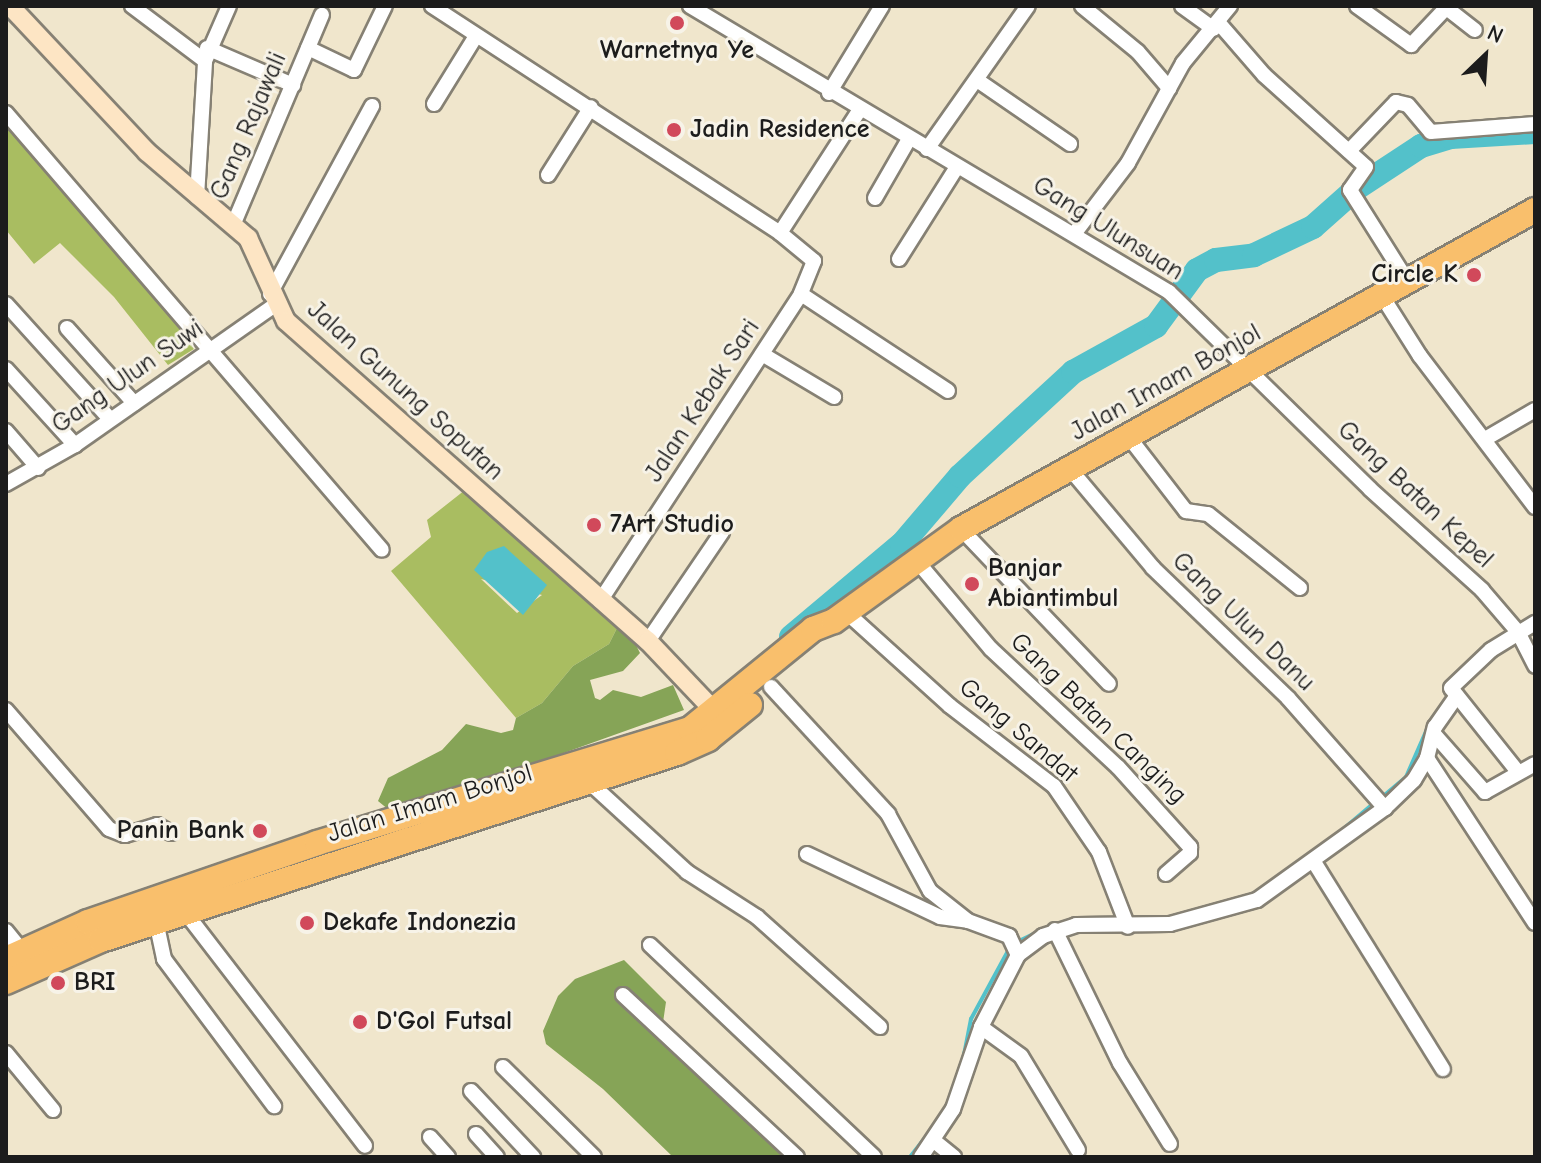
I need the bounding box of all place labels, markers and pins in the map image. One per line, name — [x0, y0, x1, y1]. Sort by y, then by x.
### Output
marker: Warnetnya Ye — [668, 14, 686, 32]
place label: Warnetnya Ye — [600, 35, 754, 67]
place label: Jadin Residence — [690, 114, 869, 146]
marker: Jadin Residence — [665, 121, 683, 139]
place label: Circle K — [1371, 259, 1458, 291]
marker: Circle K — [1465, 266, 1483, 284]
place label: 7Art Studio — [610, 509, 734, 541]
marker: 7Art Studio — [585, 516, 603, 534]
place label: Banjar Abiantimbul — [988, 553, 1118, 614]
marker: Banjar Abiantimbul — [963, 575, 981, 593]
place label: Panin Bank — [117, 815, 244, 847]
marker: Panin Bank — [251, 822, 269, 840]
place label: Dekafe Indonezia — [323, 907, 517, 939]
marker: Dekafe Indonezia — [298, 914, 316, 932]
place label: BRI — [74, 967, 116, 999]
marker: BRI — [49, 974, 67, 992]
place label: D'Gol Futsal — [376, 1006, 512, 1038]
marker: D'Gol Futsal — [351, 1013, 369, 1031]

